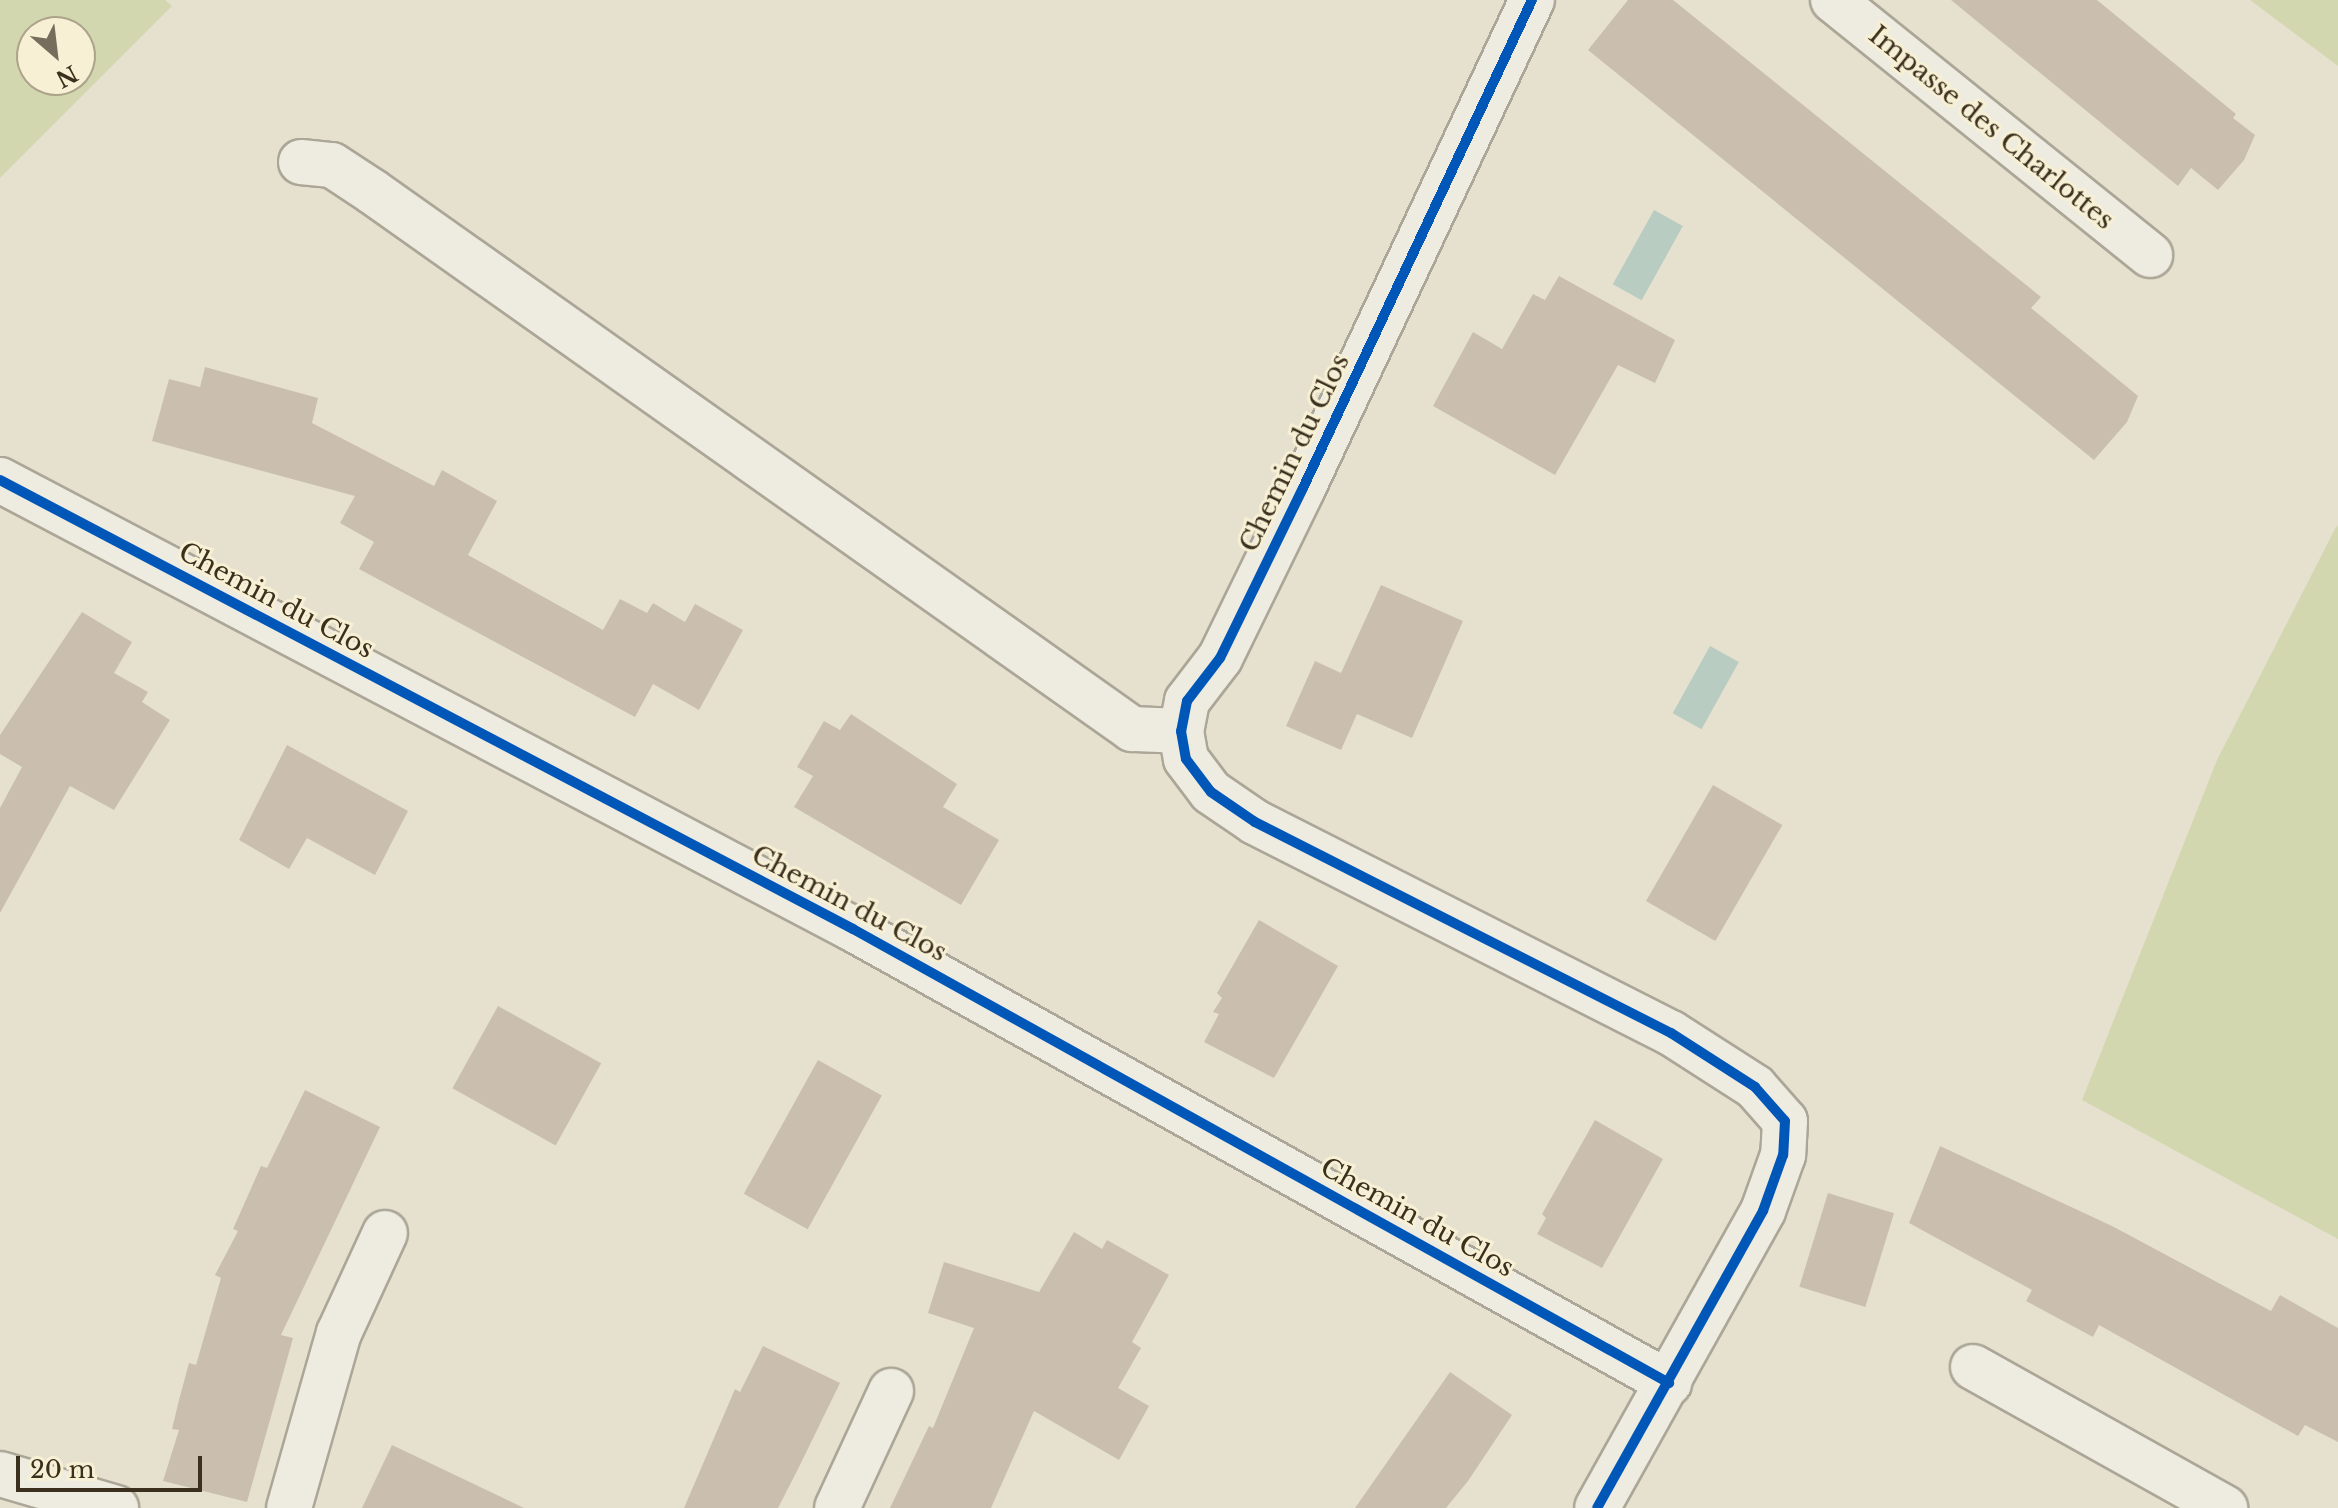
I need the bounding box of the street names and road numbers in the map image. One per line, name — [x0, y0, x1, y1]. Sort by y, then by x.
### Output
street label: Impasse des Charlottes — [1862, 20, 2120, 236]
street label: Chemin du Clos — [1234, 349, 1356, 557]
street label: Chemin du Clos — [173, 536, 379, 666]
street label: Chemin du Clos — [746, 839, 952, 969]
street label: Chemin du Clos — [1315, 1152, 1519, 1284]

